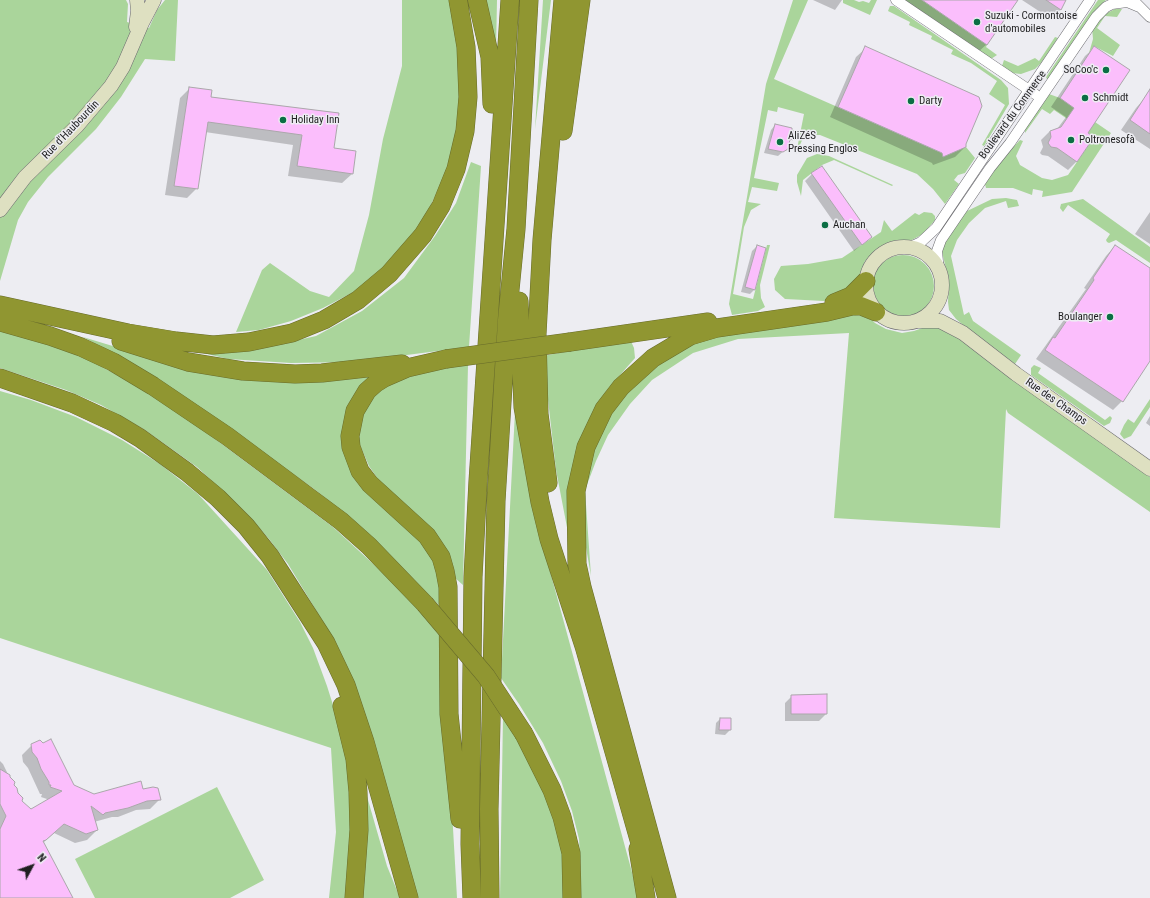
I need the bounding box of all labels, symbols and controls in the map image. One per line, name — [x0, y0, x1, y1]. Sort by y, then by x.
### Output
place label: Suzuki - Cormontoise d'automobiles — [985, 9, 1077, 35]
marker: Suzuki - Cormontoise d'automobiles — [972, 17, 982, 27]
place label: SoCoo'c — [1064, 63, 1098, 77]
marker: SoCoo'c — [1101, 65, 1111, 75]
street label: Boulevard du Commerce — [977, 68, 1049, 162]
place label: Schmidt — [1093, 91, 1129, 105]
marker: Schmidt — [1080, 93, 1090, 103]
place label: Darty — [919, 94, 942, 108]
marker: Darty — [906, 96, 916, 106]
street label: Rue d'Haubourdin — [40, 98, 102, 162]
place label: Holiday Inn — [291, 113, 340, 127]
marker: Holiday Inn — [278, 115, 288, 125]
place label: AliZéS Pressing Englos — [788, 129, 858, 155]
place label: Poltronesofà — [1079, 133, 1135, 147]
marker: Poltronesofà — [1066, 135, 1076, 145]
marker: AliZéS Pressing Englos — [775, 137, 785, 147]
place label: Auchan — [833, 218, 866, 232]
marker: Auchan — [820, 220, 830, 230]
place label: Boulanger — [1058, 310, 1102, 324]
marker: Boulanger — [1105, 312, 1115, 322]
street label: Rue des Champs — [1023, 376, 1089, 428]
north arrow — [12, 846, 52, 886]
text: N — [34, 851, 49, 865]

